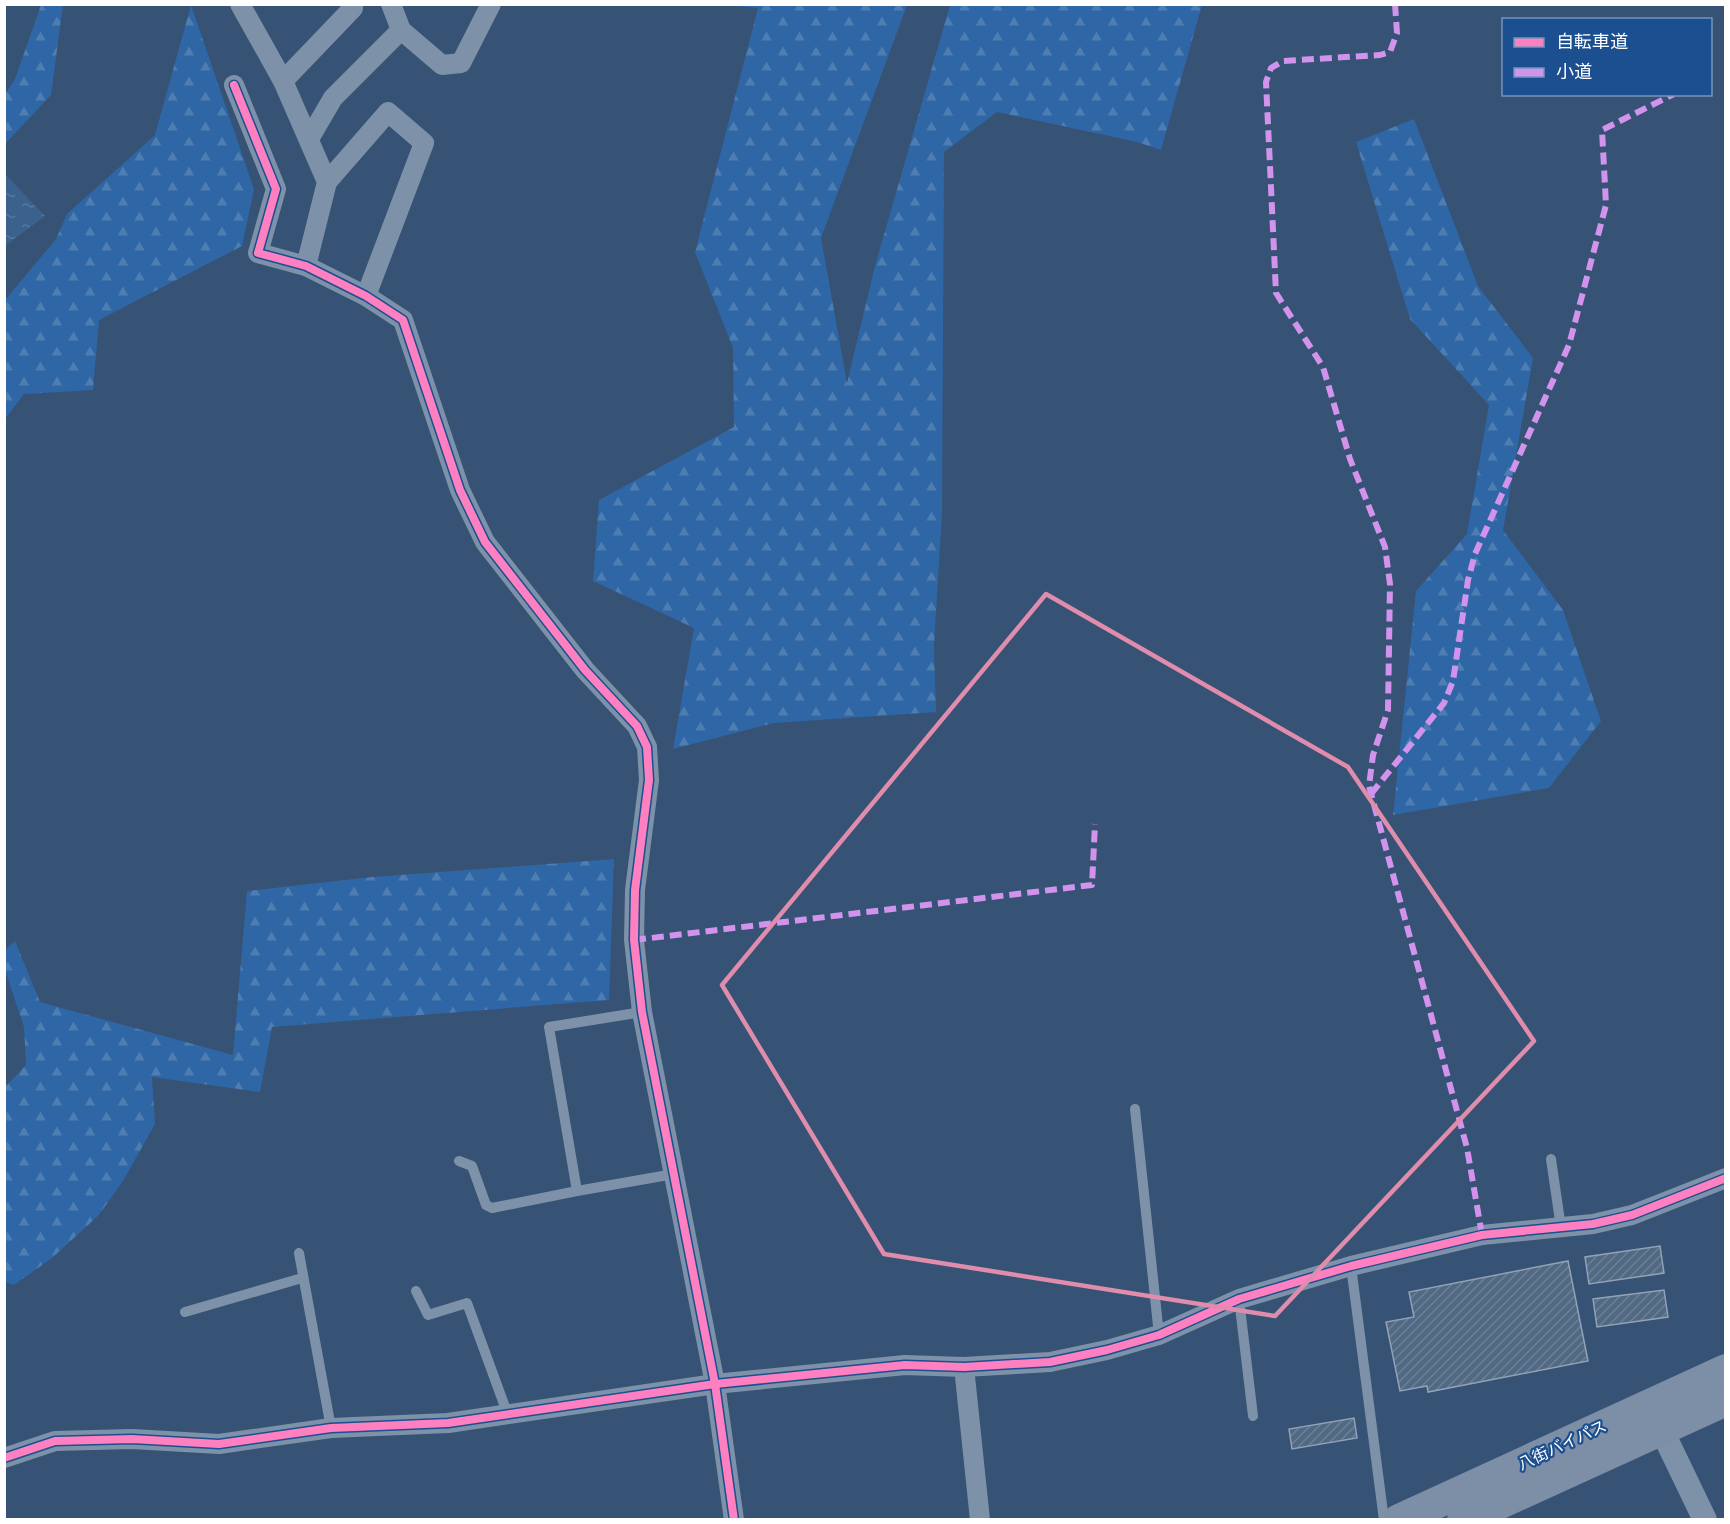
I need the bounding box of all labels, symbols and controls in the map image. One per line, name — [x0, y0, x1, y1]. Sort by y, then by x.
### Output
legend — [1502, 18, 1712, 96]
text: 自転車道 — [1556, 31, 1628, 53]
text: 小道 — [1556, 61, 1592, 83]
street label: 八街バイパス — [1515, 1416, 1609, 1474]

